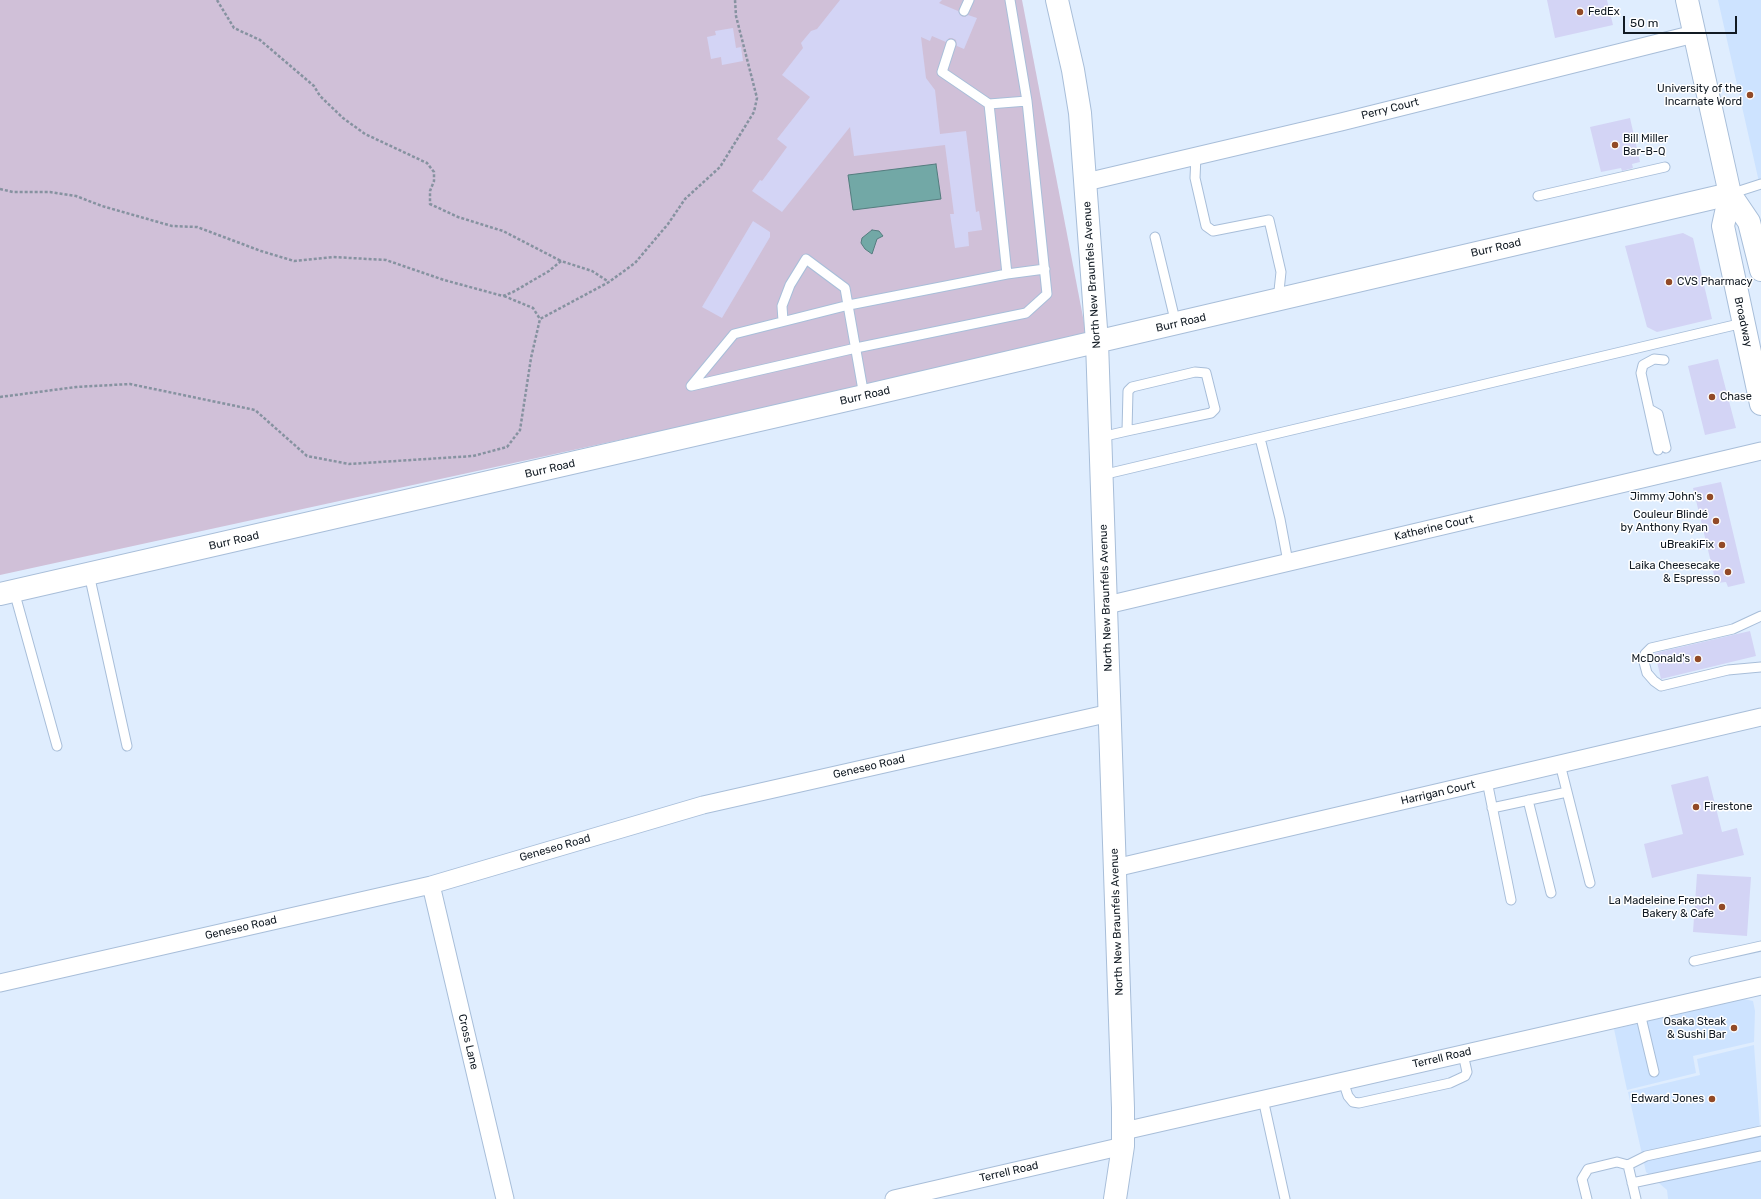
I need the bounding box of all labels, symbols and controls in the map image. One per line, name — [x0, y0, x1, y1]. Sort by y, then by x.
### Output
place label: FedEx — [1588, 5, 1620, 19]
marker: FedEx — [1575, 7, 1585, 17]
scale bar — [1625, 8, 1739, 34]
text: 50 m — [1630, 16, 1658, 30]
place label: University of the Incarnate Word — [1657, 82, 1742, 108]
marker: University of the Incarnate Word — [1745, 90, 1755, 100]
street label: Perry Court — [1360, 95, 1420, 123]
place label: Bill Miller Bar-B-Q — [1623, 132, 1668, 158]
marker: Bill Miller Bar-B-Q — [1610, 140, 1620, 150]
street label: North New Braunfels Avenue — [1080, 201, 1104, 349]
street label: Burr Road — [1470, 236, 1522, 260]
place label: CVS Pharmacy — [1677, 275, 1752, 289]
marker: CVS Pharmacy — [1664, 277, 1674, 287]
street label: Broadway — [1731, 296, 1755, 348]
street label: Burr Road — [1155, 311, 1207, 335]
street label: Burr Road — [839, 384, 891, 408]
place label: Chase — [1720, 390, 1752, 404]
marker: Chase — [1707, 392, 1717, 402]
street label: Burr Road — [524, 457, 576, 481]
place label: Jimmy John's — [1630, 490, 1702, 504]
marker: Jimmy John's — [1705, 492, 1715, 502]
place label: Couleur Blindé by Anthony Ryan — [1621, 508, 1708, 534]
street label: Katherine Court — [1393, 512, 1475, 544]
marker: Couleur Blindé by Anthony Ryan — [1711, 516, 1721, 526]
street label: North New Braunfels Avenue — [1097, 524, 1115, 672]
street label: Burr Road — [208, 529, 260, 553]
place label: uBreakiFix — [1660, 538, 1714, 552]
marker: uBreakiFix — [1717, 540, 1727, 550]
place label: Laika Cheesecake & Espresso — [1629, 559, 1720, 585]
marker: Laika Cheesecake & Espresso — [1723, 567, 1733, 577]
place label: McDonald's — [1632, 652, 1690, 666]
marker: McDonald's — [1693, 654, 1703, 664]
street label: Geneseo Road — [832, 752, 906, 782]
street label: Harrigan Court — [1400, 778, 1476, 808]
place label: Firestone — [1704, 800, 1752, 814]
marker: Firestone — [1691, 802, 1701, 812]
street label: Geneseo Road — [518, 832, 592, 864]
street label: North New Braunfels Avenue — [1108, 848, 1126, 996]
place label: La Madeleine French Bakery & Cafe — [1609, 894, 1714, 920]
marker: La Madeleine French Bakery & Cafe — [1717, 902, 1727, 912]
street label: Geneseo Road — [204, 913, 278, 943]
street label: Cross Lane — [455, 1013, 481, 1071]
place label: Osaka Steak & Sushi Bar — [1663, 1015, 1726, 1041]
marker: Osaka Steak & Sushi Bar — [1729, 1023, 1739, 1033]
street label: Terrell Road — [1411, 1045, 1473, 1071]
place label: Edward Jones — [1631, 1092, 1704, 1106]
marker: Edward Jones — [1707, 1094, 1717, 1104]
street label: Terrell Road — [978, 1159, 1040, 1185]

